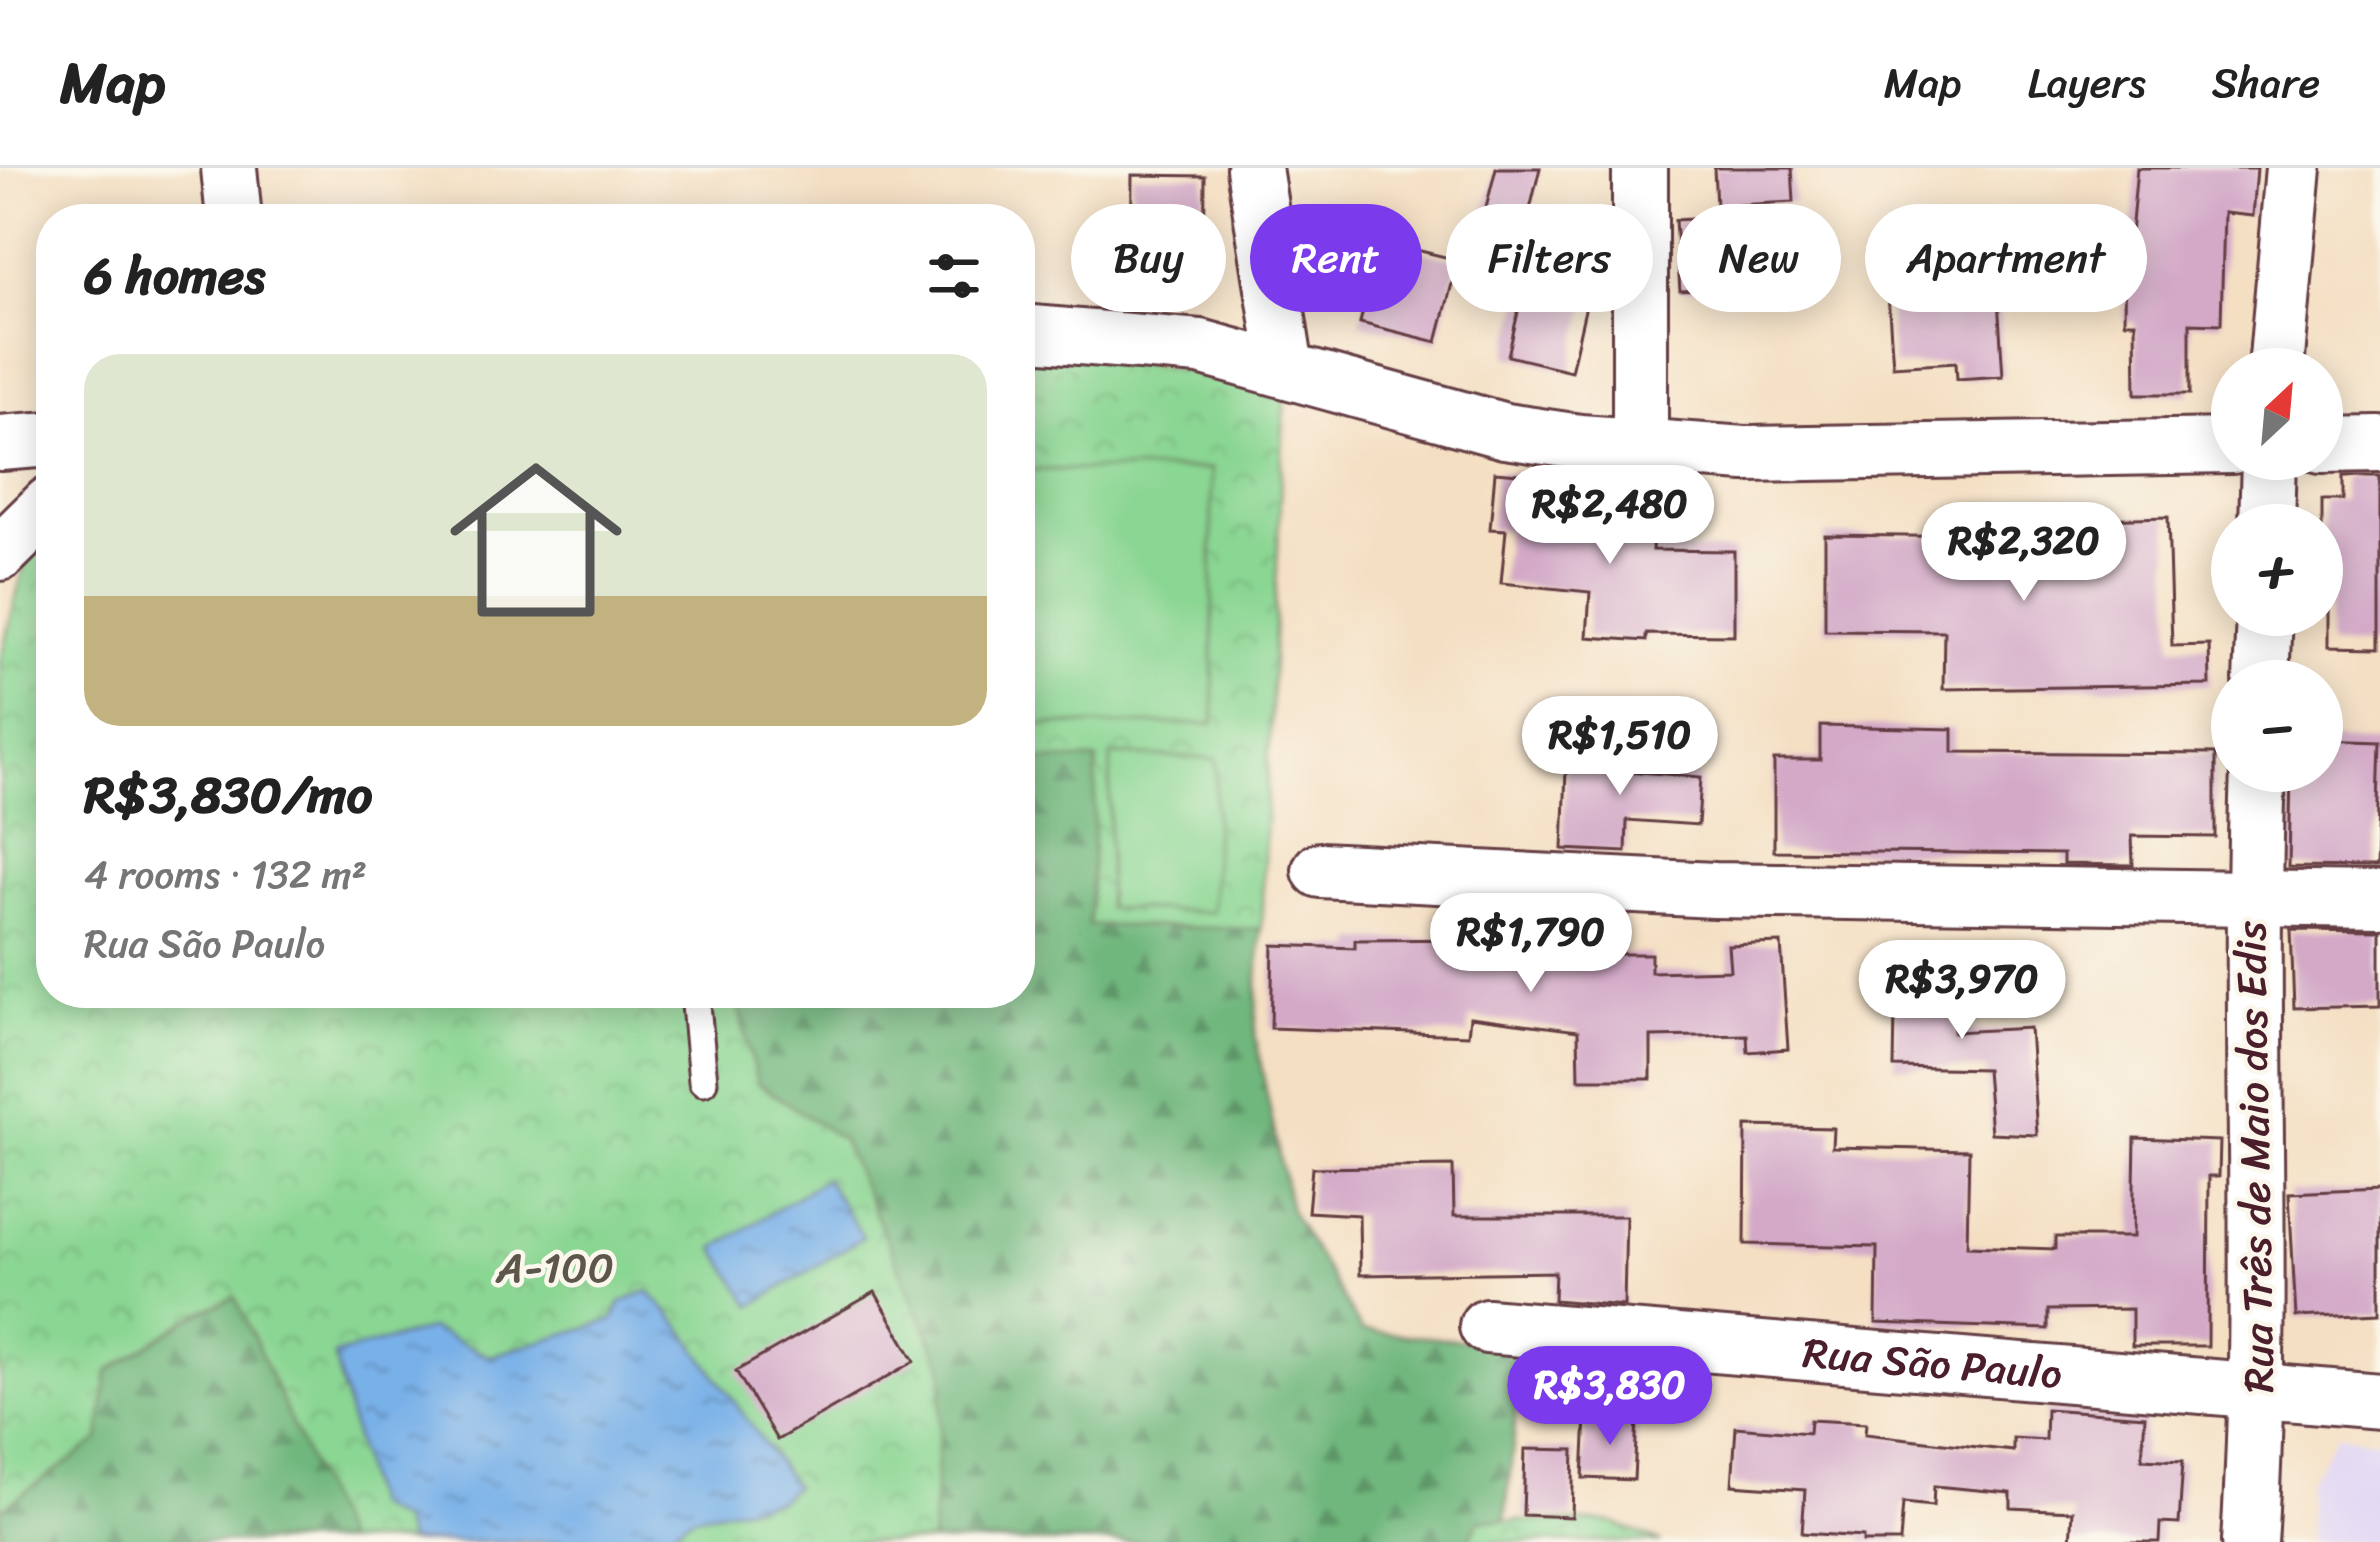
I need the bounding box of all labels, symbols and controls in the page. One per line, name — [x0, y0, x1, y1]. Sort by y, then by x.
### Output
text: Map — [60, 32, 165, 133]
text: Map — [1884, 46, 1961, 120]
text: Layers — [2027, 46, 2146, 120]
text: Share — [2212, 46, 2320, 120]
chip: Buy — [1071, 204, 1226, 312]
chip: Rent — [1250, 204, 1422, 312]
chip: Filters — [1446, 204, 1653, 312]
chip: New — [1677, 204, 1841, 312]
chip: Apartment — [1865, 204, 2147, 312]
text: 6 homes — [84, 231, 265, 321]
icon: filters — [921, 243, 987, 309]
north arrow — [2211, 348, 2343, 480]
map controls — [2211, 348, 2343, 792]
icon: home — [428, 432, 644, 648]
pin: R$2,480 — [1499, 465, 1721, 567]
text: R$2,480 — [1532, 469, 1688, 538]
pin: R$2,320 — [1913, 502, 2135, 604]
button: + — [2211, 504, 2343, 636]
text: R$2,320 — [1948, 506, 2100, 575]
button: − — [2211, 660, 2343, 792]
pin: R$1,510 — [1509, 696, 1731, 798]
text: R$1,510 — [1549, 700, 1691, 769]
text: R$3,830/mo — [84, 750, 372, 840]
text: 4 rooms · 132 m² — [84, 840, 367, 909]
pin: R$1,790 — [1420, 893, 1642, 995]
text: R$1,790 — [1457, 897, 1605, 966]
text: Rua São Paulo — [84, 909, 325, 978]
street label: Rua Três de Maio dos Edis — [2214, 920, 2296, 1393]
pin: R$3,970 — [1851, 940, 2073, 1042]
text: R$3,970 — [1886, 944, 2038, 1013]
park label: A-100 — [495, 1231, 614, 1305]
street label: Rua São Paulo — [1800, 1316, 2065, 1411]
pin: R$3,830 — [1499, 1346, 1721, 1448]
text: R$3,830 — [1534, 1350, 1686, 1419]

